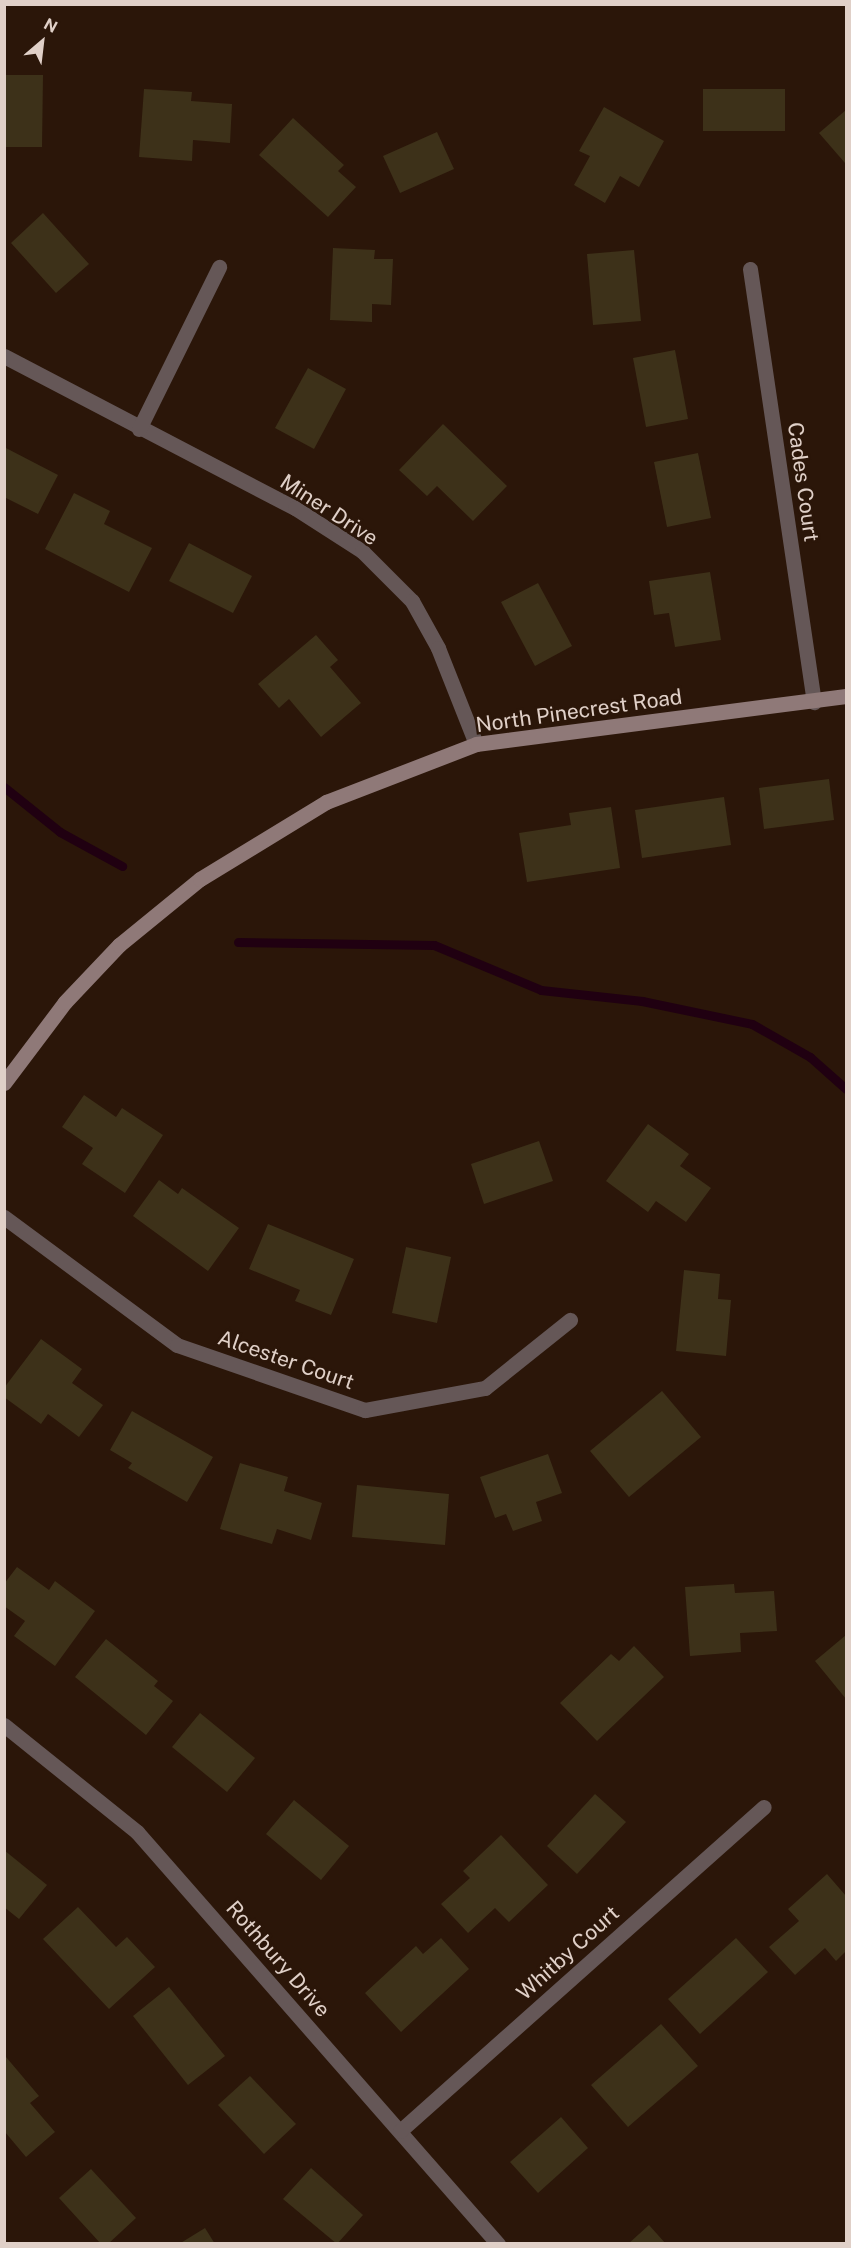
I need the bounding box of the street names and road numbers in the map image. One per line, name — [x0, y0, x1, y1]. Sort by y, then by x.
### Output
street label: Cades Court — [782, 420, 824, 544]
street label: Miner Drive — [275, 469, 383, 551]
street label: North Pinecrest Road — [474, 684, 684, 738]
street label: Alcester Court — [215, 1325, 357, 1395]
street label: Rothbury Drive — [221, 1896, 335, 2022]
street label: Whitby Court — [512, 1901, 624, 2005]

